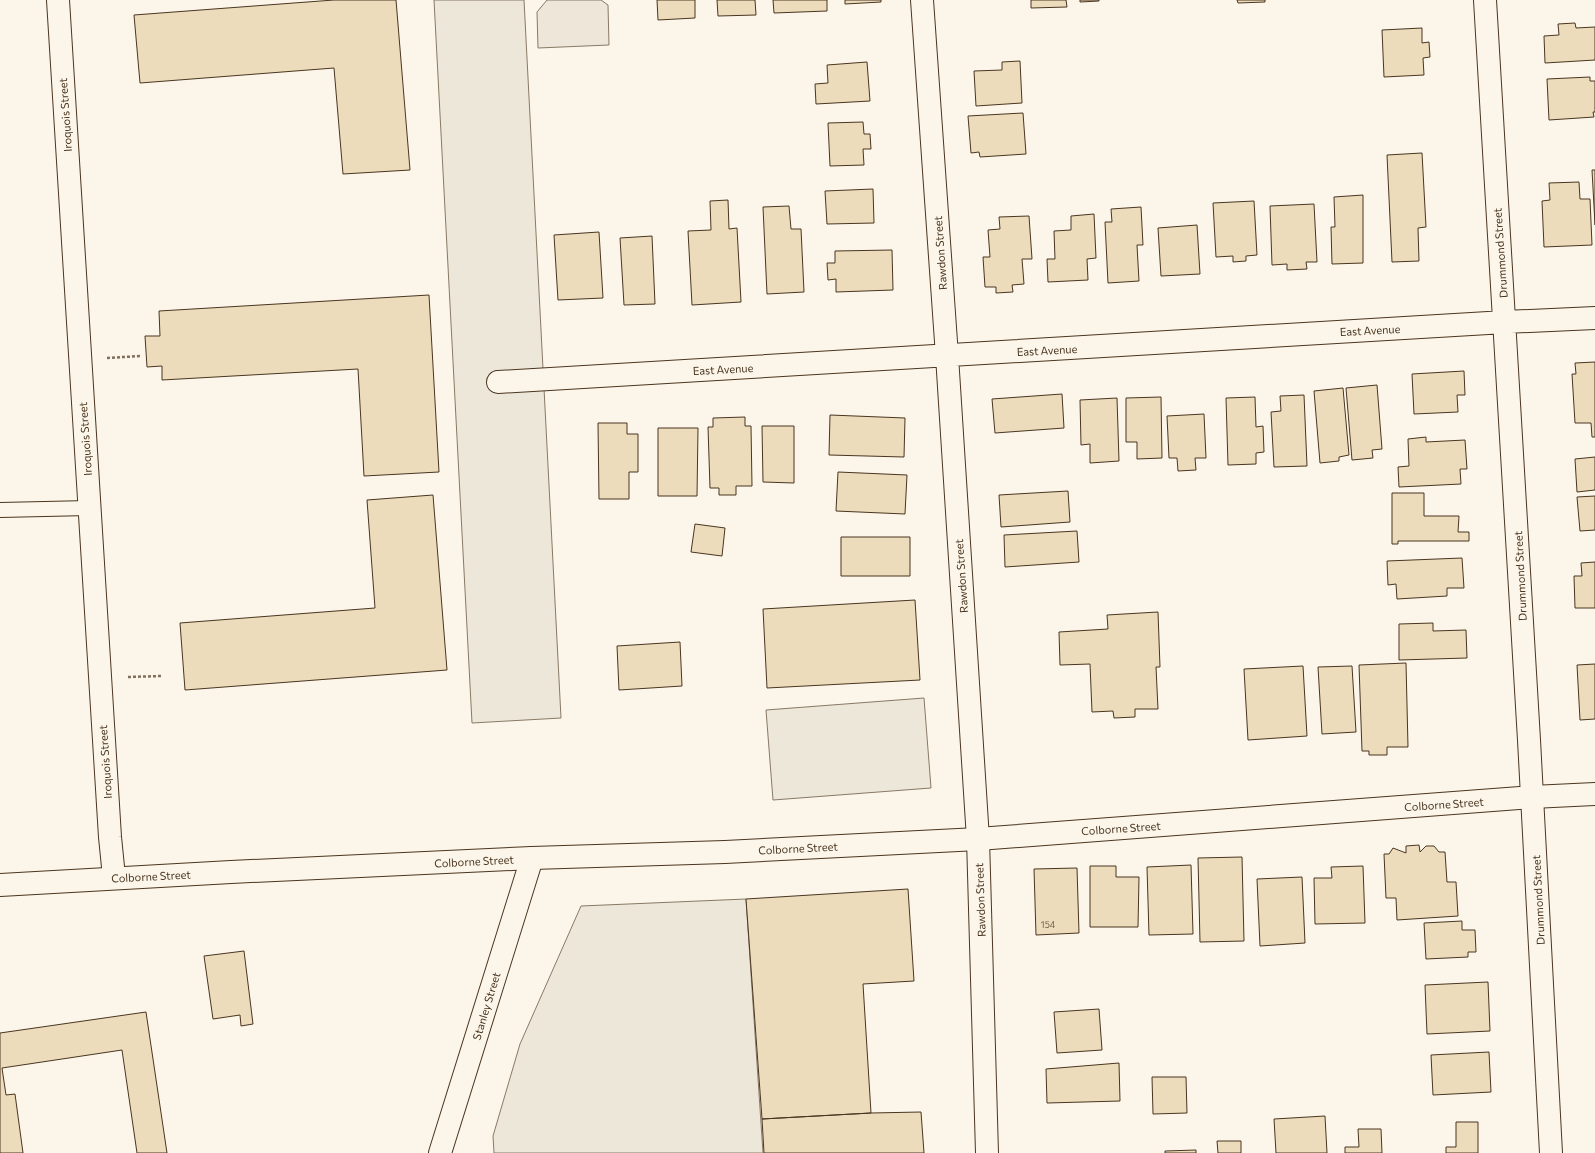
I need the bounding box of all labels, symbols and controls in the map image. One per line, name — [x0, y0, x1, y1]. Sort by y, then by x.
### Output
street label: Iroquois Street — [56, 77, 74, 152]
street label: Drummond Street — [1490, 207, 1510, 298]
street label: Rawdon Street — [931, 215, 949, 290]
street label: East Avenue — [1339, 322, 1401, 338]
street label: East Avenue — [1016, 342, 1078, 358]
street label: East Avenue — [692, 361, 754, 377]
street label: Iroquois Street — [76, 401, 94, 476]
street label: Drummond Street — [1511, 530, 1529, 621]
street label: Rawdon Street — [952, 538, 970, 613]
street label: Iroquois Street — [96, 724, 114, 799]
street label: Colborne Street — [1404, 795, 1485, 813]
street label: Colborne Street — [1081, 819, 1162, 837]
street label: Colborne Street — [758, 839, 839, 857]
street label: Colborne Street — [434, 852, 515, 870]
street label: Drummond Street — [1529, 854, 1547, 945]
street label: Rawdon Street — [972, 862, 988, 937]
street label: Colborne Street — [111, 867, 192, 885]
house number: 154 — [1041, 919, 1056, 930]
street label: Stanley Street — [470, 970, 503, 1041]

